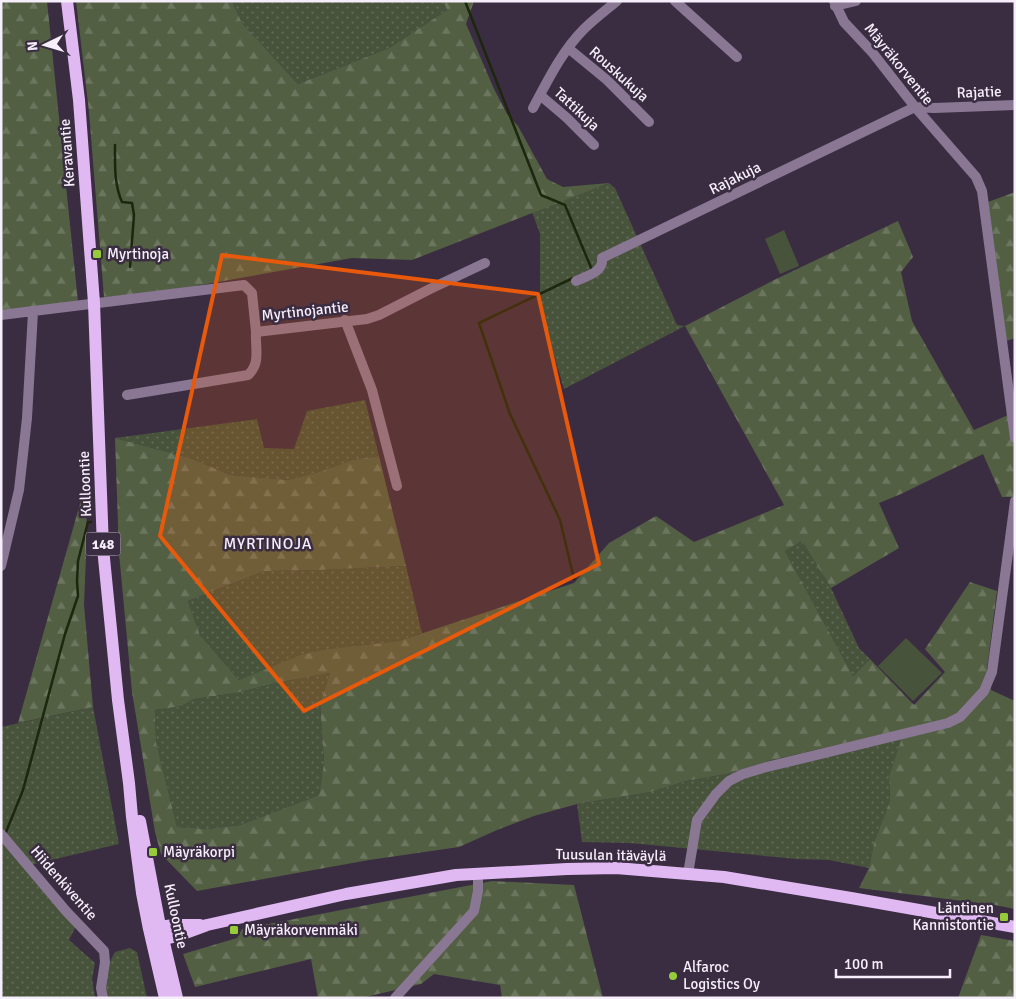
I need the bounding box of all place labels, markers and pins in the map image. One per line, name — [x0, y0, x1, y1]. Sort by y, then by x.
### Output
place label: Myrtinoja — [107, 245, 169, 263]
marker: Myrtinoja — [91, 248, 103, 260]
place label: Mäyräkorpi — [163, 843, 235, 861]
marker: Mäyräkorpi — [147, 846, 159, 858]
place label: Läntinen Kannistontie — [912, 899, 994, 934]
marker: Läntinen Kannistontie — [998, 911, 1010, 923]
place label: Mäyräkorvenmäki — [244, 921, 358, 939]
marker: Mäyräkorvenmäki — [228, 924, 240, 936]
place label: Alfaroc Logistics Oy — [683, 958, 760, 993]
marker: Alfaroc Logistics Oy — [667, 970, 679, 982]

